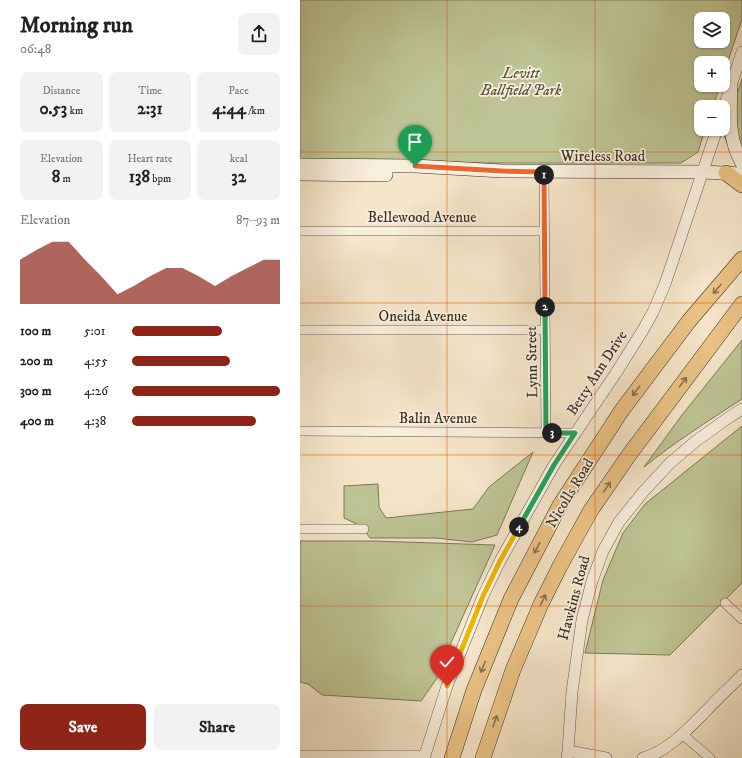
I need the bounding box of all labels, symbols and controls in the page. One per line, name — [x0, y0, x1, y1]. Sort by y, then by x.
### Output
text: Morning run — [20, 12, 133, 39]
map controls — [694, 12, 730, 136]
button: layers — [694, 12, 730, 48]
button: share — [238, 13, 280, 55]
text: 06:48 — [20, 41, 51, 57]
button: + — [694, 56, 730, 92]
park label: Levitt Ballfield Park — [480, 64, 562, 100]
text: Distance — [42, 84, 80, 98]
text: Time — [138, 84, 162, 98]
text: Pace — [228, 84, 249, 98]
text: 0.53 — [39, 98, 67, 120]
text: 2:31 — [137, 98, 163, 120]
text: 4:44 — [212, 98, 246, 120]
button: − — [694, 100, 730, 136]
text: km — [67, 104, 83, 118]
text: /km — [246, 104, 265, 118]
pin — [398, 125, 432, 166]
icon: arrive — [404, 131, 426, 153]
street label: Wireless Road — [560, 147, 646, 166]
text: Elevation — [40, 152, 83, 166]
text: Heart rate — [127, 152, 173, 166]
text: kcal — [230, 152, 248, 166]
pin: 1 — [534, 165, 554, 185]
text: 8 — [52, 166, 60, 188]
text: 138 — [129, 166, 150, 188]
text: 32 — [231, 166, 246, 188]
text: 1 — [542, 168, 546, 182]
text: m — [60, 172, 71, 186]
text: bpm — [150, 172, 171, 186]
street label: Bellewood Avenue — [368, 208, 476, 227]
text: Elevation — [20, 212, 70, 228]
text: 87–93 m — [236, 212, 280, 228]
one-way arrow — [712, 284, 721, 294]
pin: 2 — [535, 297, 555, 317]
text: 2 — [542, 300, 548, 314]
street label: Oneida Avenue — [379, 307, 467, 326]
text: 100 m — [20, 323, 51, 339]
text: 5:01 — [84, 323, 106, 339]
street label: Lynn Street — [522, 326, 542, 398]
street label: Betty Ann Drive — [562, 327, 632, 419]
text: 200 m — [20, 353, 53, 369]
text: 4:55 — [84, 353, 108, 369]
one-way arrow — [679, 377, 688, 388]
text: 300 m — [20, 383, 51, 399]
text: 4:26 — [84, 383, 108, 399]
one-way arrow — [632, 386, 641, 397]
street label: Balin Avenue — [399, 409, 477, 428]
text: 400 m — [20, 413, 54, 429]
text: 4:38 — [84, 413, 106, 429]
pin: 3 — [542, 423, 562, 443]
text: 3 — [550, 426, 554, 440]
street label: Nicolls Road — [542, 454, 598, 531]
one-way arrow — [603, 482, 611, 493]
pin: 4 — [509, 517, 529, 537]
text: 4 — [516, 520, 522, 534]
one-way arrow — [533, 542, 541, 554]
street label: Hawkins Road — [554, 553, 595, 642]
one-way arrow — [540, 595, 547, 607]
pin — [430, 645, 464, 686]
icon: check — [436, 651, 458, 673]
one-way arrow — [479, 660, 487, 672]
button: Save — [20, 704, 146, 750]
button: Share — [154, 704, 280, 750]
one-way arrow — [492, 715, 500, 727]

